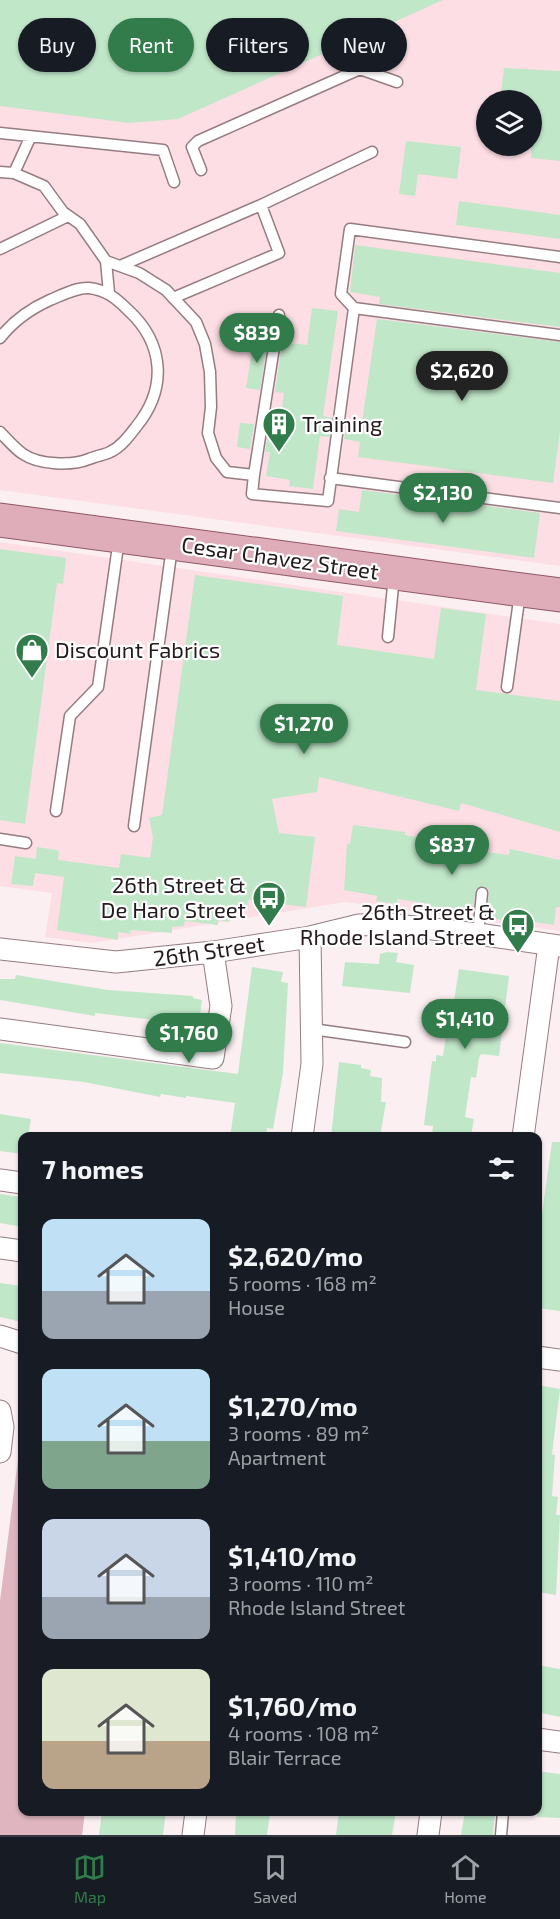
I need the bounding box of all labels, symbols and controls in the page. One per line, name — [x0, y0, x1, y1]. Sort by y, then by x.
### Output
chip: Buy — [18, 18, 96, 72]
chip: Rent — [108, 18, 194, 72]
chip: Filters — [206, 18, 309, 72]
chip: New — [321, 18, 407, 72]
map controls — [476, 90, 542, 156]
button: layers — [476, 90, 542, 156]
pin: $839 — [221, 313, 293, 364]
text: $839 — [233, 320, 281, 344]
pin: $2,620 — [413, 351, 511, 402]
text: $2,620 — [430, 358, 494, 382]
building icon: Training — [261, 406, 297, 453]
place label: Training — [302, 410, 382, 436]
pin: $2,130 — [394, 473, 492, 524]
text: $2,130 — [413, 480, 473, 504]
street label: Cesar Chavez Street — [180, 530, 380, 584]
shop icon: Discount Fabrics — [14, 632, 50, 679]
place label: Discount Fabrics — [55, 636, 220, 662]
pin: $1,270 — [255, 704, 353, 755]
text: $1,270 — [274, 711, 334, 735]
pin: $837 — [416, 825, 488, 876]
text: $837 — [429, 832, 475, 856]
place label: 26th Street & De Haro Street — [101, 871, 246, 922]
bus stop icon: 26th Street & De Haro Street — [251, 880, 287, 927]
place label: 26th Street & Rhode Island Street — [300, 898, 495, 949]
bus stop icon: 26th Street & Rhode Island Street — [500, 907, 536, 954]
street label: 26th Street — [152, 929, 266, 971]
pin: $1,410 — [416, 999, 514, 1050]
text: $1,410 — [436, 1006, 495, 1030]
pin: $1,760 — [140, 1013, 238, 1064]
text: $1,760 — [159, 1020, 219, 1044]
icon: filters — [485, 1152, 518, 1185]
text: 7 homes — [42, 1153, 144, 1184]
text: $2,620/mo — [228, 1240, 363, 1271]
icon: home — [90, 1243, 162, 1315]
text: 5 rooms · 168 m² — [228, 1271, 377, 1295]
text: House — [228, 1295, 285, 1319]
text: $1,270/mo — [228, 1390, 358, 1421]
icon: home — [90, 1393, 162, 1465]
text: 3 rooms · 89 m² — [228, 1421, 369, 1445]
text: Apartment — [228, 1445, 326, 1469]
text: $1,410/mo — [228, 1540, 356, 1571]
icon: home — [90, 1543, 162, 1615]
text: 3 rooms · 110 m² — [228, 1571, 374, 1595]
text: Rhode Island Street — [228, 1595, 405, 1619]
text: $1,760/mo — [228, 1690, 357, 1721]
icon: home — [90, 1693, 162, 1765]
text: 4 rooms · 108 m² — [228, 1721, 379, 1745]
text: Blair Terrace — [228, 1745, 341, 1769]
tab: Map — [73, 1851, 106, 1906]
tab: Saved — [253, 1851, 297, 1906]
tab: Home — [444, 1851, 487, 1906]

